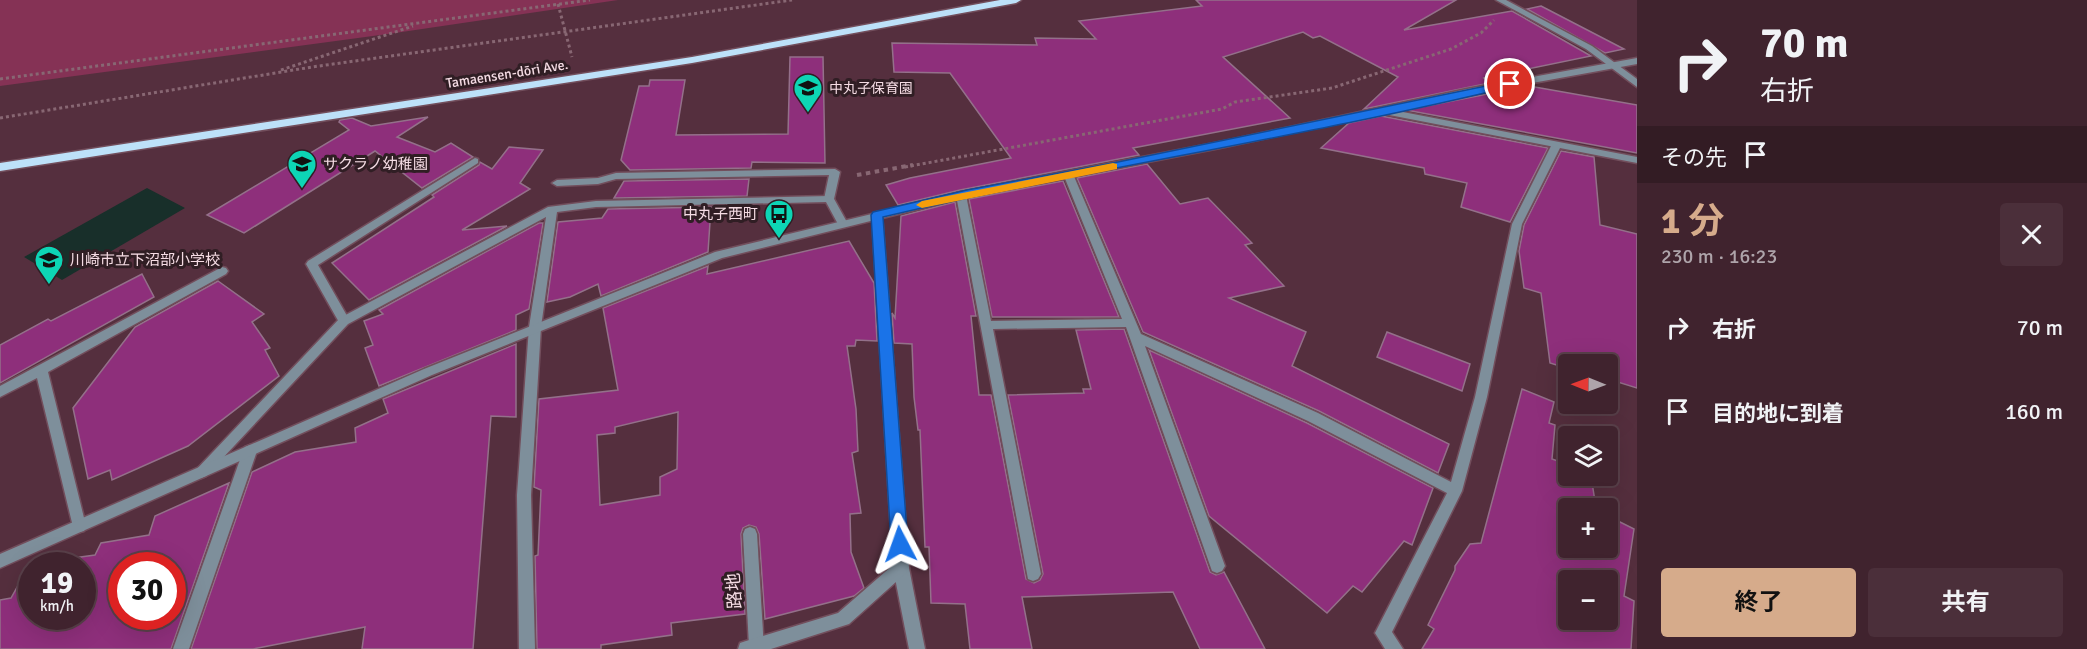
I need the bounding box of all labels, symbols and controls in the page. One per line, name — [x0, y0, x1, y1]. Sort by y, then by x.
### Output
text: 70 m — [1760, 18, 1849, 69]
icon: right — [1661, 24, 1739, 102]
street label: Tamaensen-dōri Ave. — [445, 56, 569, 92]
pin — [1484, 58, 1535, 109]
icon: arrive — [1493, 67, 1526, 100]
school or university icon: 中丸子保育園 — [792, 72, 824, 114]
text: 右折 — [1760, 75, 1814, 108]
place label: 中丸子保育園 — [829, 80, 913, 97]
icon: arrive — [1739, 138, 1772, 171]
text: その先 — [1661, 144, 1727, 171]
school or university icon: サクラノ幼稚園 — [286, 148, 318, 190]
place label: サクラノ幼稚園 — [323, 155, 428, 173]
bus stop icon: 中丸子西町 — [763, 198, 795, 240]
text: 1 分 — [1661, 199, 1724, 244]
button: close — [2000, 203, 2063, 266]
place label: 中丸子西町 — [683, 205, 758, 223]
school or university icon: 川崎市立下沼部小学校 — [33, 244, 65, 286]
text: 230 m · 16:23 — [1661, 244, 1777, 269]
place label: 川崎市立下沼部小学校 — [70, 251, 220, 269]
icon: right — [1661, 311, 1694, 344]
text: 70 m — [2017, 314, 2063, 341]
text: 右折 — [1712, 316, 1756, 343]
north arrow — [1558, 354, 1618, 414]
map controls — [1558, 354, 1618, 630]
icon: arrive — [1661, 395, 1694, 428]
text: 160 m — [2005, 398, 2063, 425]
text: 目的地に到着 — [1712, 400, 1844, 427]
button: layers — [1558, 426, 1618, 486]
button: + — [1558, 498, 1618, 558]
position arrow — [868, 512, 932, 576]
speed limit sign: 30 — [108, 552, 186, 630]
text: 19 — [41, 565, 73, 602]
button: 終了 — [1661, 568, 1856, 637]
button: 共有 — [1868, 568, 2063, 637]
button: − — [1558, 570, 1618, 630]
street label: 路地 — [722, 572, 746, 610]
text: km/h — [40, 597, 74, 615]

